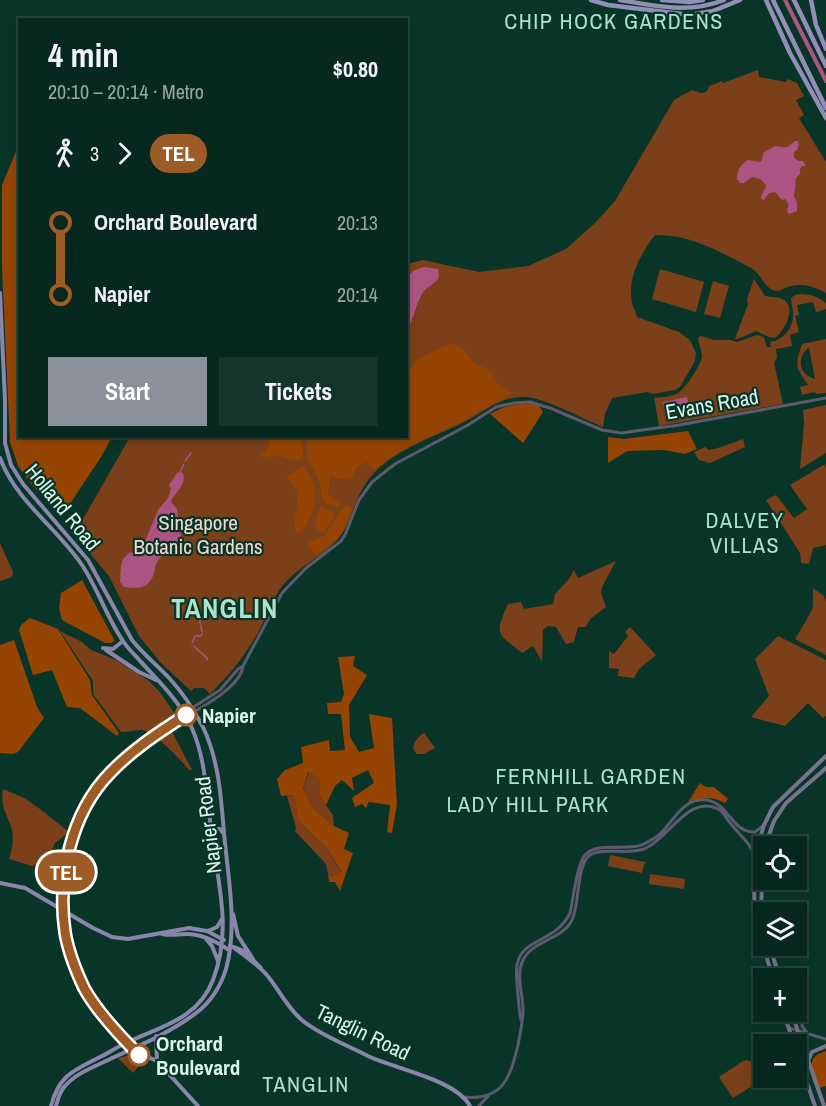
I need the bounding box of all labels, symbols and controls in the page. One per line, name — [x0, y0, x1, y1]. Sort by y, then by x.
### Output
district label: CHIP HOCK GARDENS — [504, 6, 724, 36]
text: 4 min — [48, 33, 119, 77]
text: $0.80 — [333, 54, 378, 84]
text: 20:10 – 20:14 · Metro — [48, 78, 204, 105]
icon: walk — [48, 137, 81, 170]
icon: forward — [108, 137, 141, 170]
text: TEL — [162, 139, 195, 168]
text: 3 — [90, 140, 99, 167]
text: Orchard Boulevard — [94, 207, 257, 237]
text: 20:13 — [337, 209, 378, 236]
text: Napier — [94, 279, 150, 309]
text: 20:14 — [337, 281, 378, 308]
button: Start — [48, 357, 207, 426]
button: Tickets — [219, 357, 378, 426]
street label: Evans Road — [663, 382, 761, 426]
street label: Holland Road — [19, 457, 107, 557]
district label: DALVEY VILLAS — [706, 505, 784, 560]
park label: Singapore Botanic Gardens — [133, 508, 263, 561]
district label: TANGLIN — [171, 590, 279, 626]
place label: Napier — [202, 701, 256, 730]
marker: Napier — [175, 704, 197, 726]
district label: FERNHILL GARDEN — [495, 761, 687, 791]
street label: Napier Road — [188, 775, 228, 875]
district label: LADY HILL PARK — [446, 789, 610, 819]
map controls — [753, 836, 807, 1088]
button: locate — [753, 836, 807, 890]
line badge: TEL — [32, 852, 100, 892]
text: TEL — [50, 858, 82, 887]
button: layers — [753, 902, 807, 956]
button: + — [753, 968, 807, 1022]
street label: Tanglin Road — [311, 997, 415, 1067]
place label: Orchard Boulevard — [156, 1029, 240, 1082]
button: − — [753, 1034, 807, 1088]
marker: Orchard Boulevard — [128, 1044, 150, 1066]
district label: TANGLIN — [262, 1069, 350, 1099]

